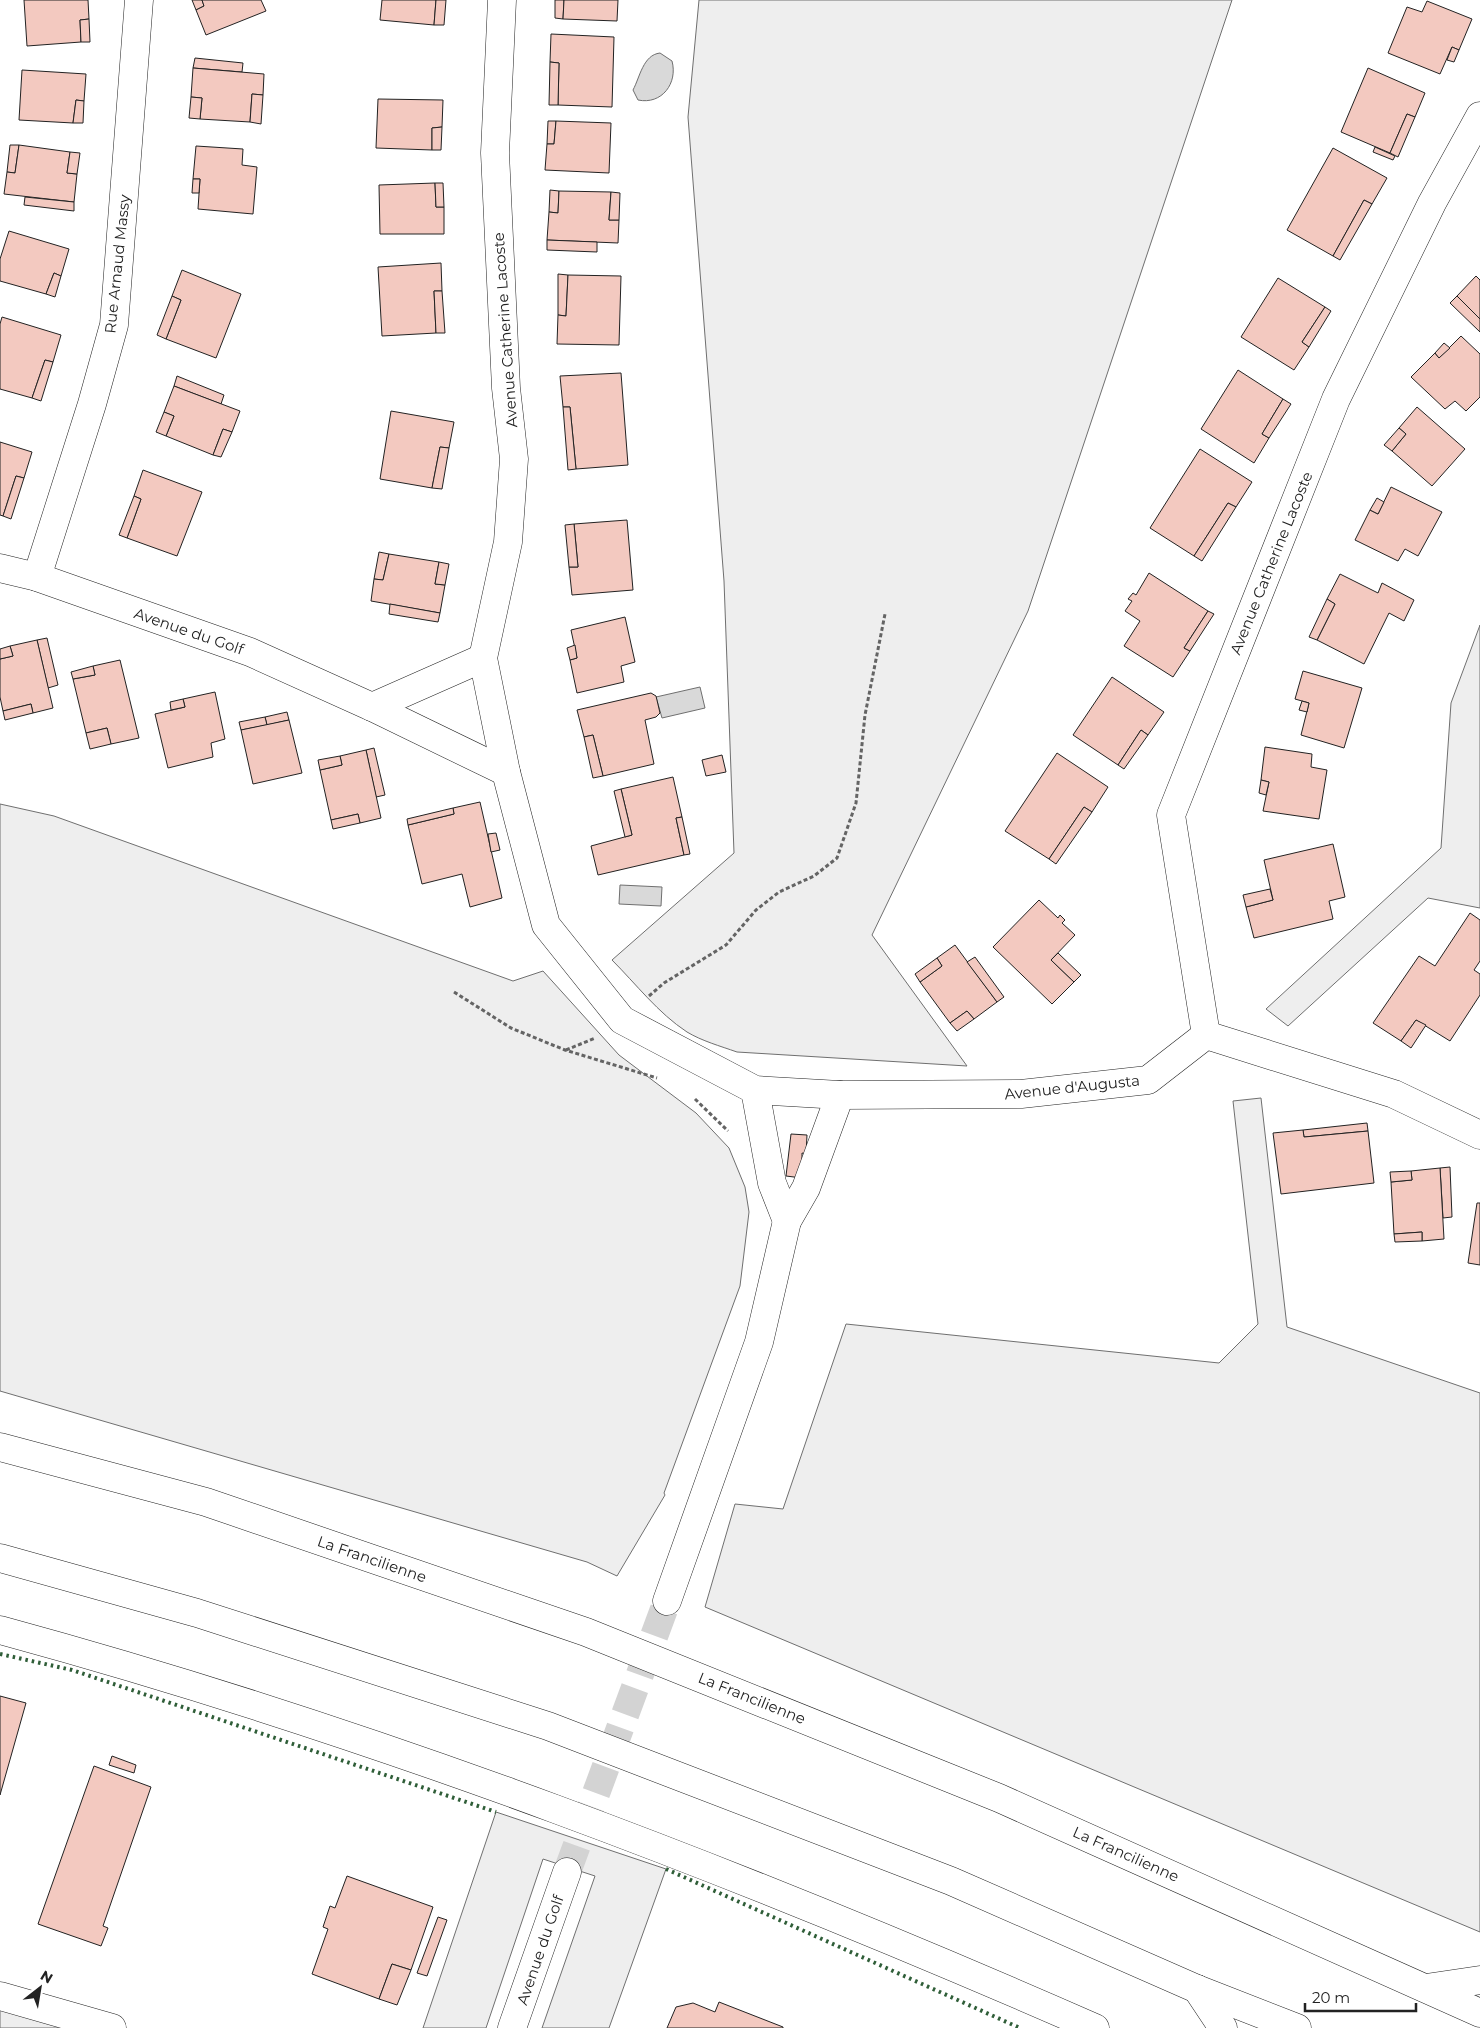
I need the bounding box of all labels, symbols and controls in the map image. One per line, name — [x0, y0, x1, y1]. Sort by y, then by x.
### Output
street label: Rue Arnaud Massy — [100, 193, 134, 334]
street label: Avenue Catherine Lacoste — [489, 232, 521, 428]
street label: Avenue Catherine Lacoste — [1226, 469, 1316, 657]
street label: Avenue du Golf — [132, 603, 247, 659]
street label: Avenue d'Augusta — [1003, 1070, 1141, 1104]
street label: La Francilienne — [315, 1531, 429, 1587]
street label: La Francilienne — [695, 1668, 809, 1728]
street label: La Francilienne — [1070, 1822, 1182, 1886]
street label: Avenue du Golf — [512, 1892, 568, 2007]
north arrow — [15, 1963, 65, 2013]
text: N — [37, 1966, 56, 1987]
scale bar — [1305, 1980, 1416, 2012]
text: 20 m — [1312, 1988, 1350, 2007]

